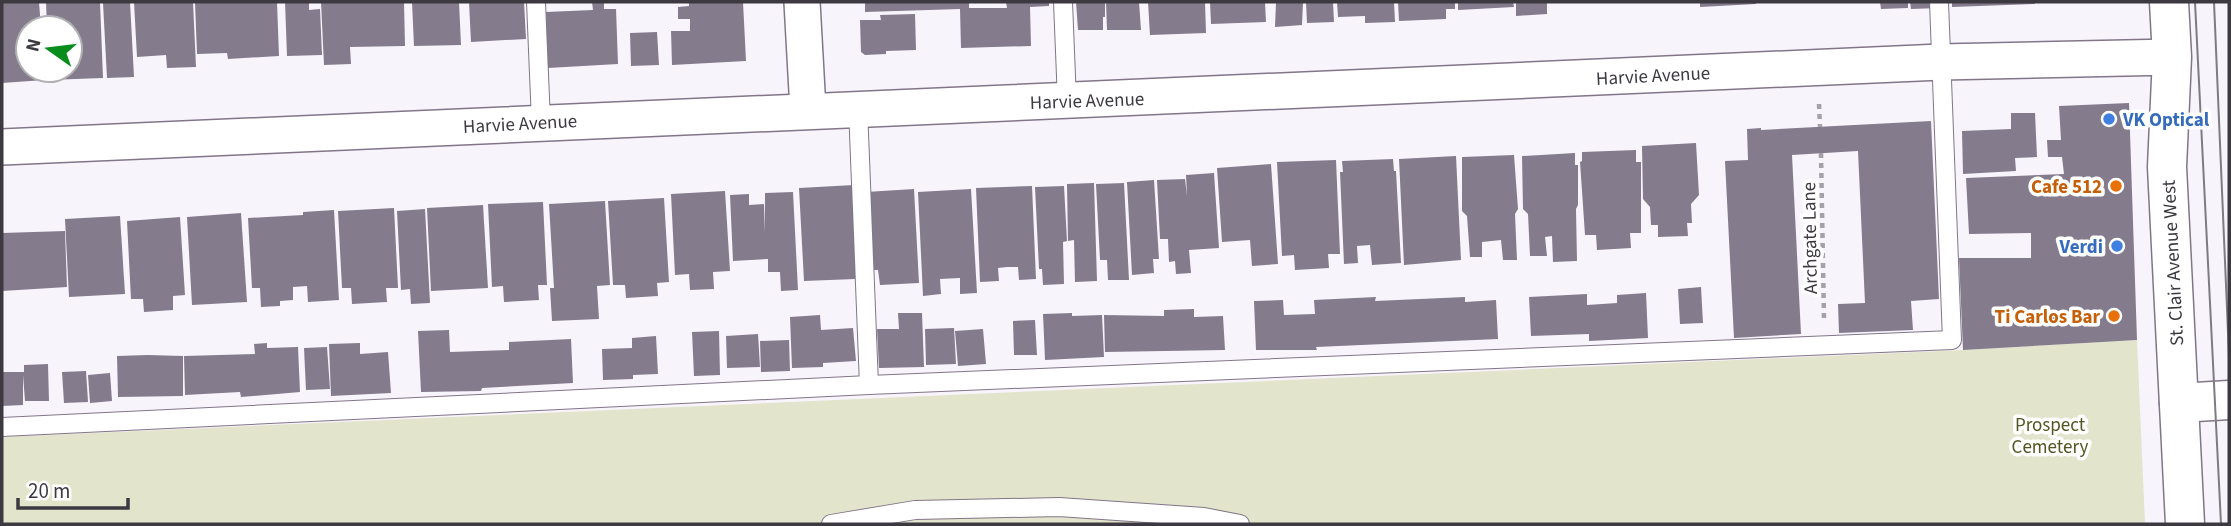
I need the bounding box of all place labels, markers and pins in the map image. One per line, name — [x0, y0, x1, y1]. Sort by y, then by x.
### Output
place label: VK Optical — [2122, 107, 2210, 134]
marker: VK Optical — [2101, 111, 2117, 127]
place label: Cafe 512 — [2031, 174, 2102, 201]
marker: Cafe 512 — [2108, 178, 2124, 194]
place label: Verdi — [2058, 234, 2103, 261]
marker: Verdi — [2109, 238, 2125, 254]
place label: Ti Carlos Bar — [1995, 304, 2100, 331]
marker: Ti Carlos Bar — [2106, 308, 2122, 324]

